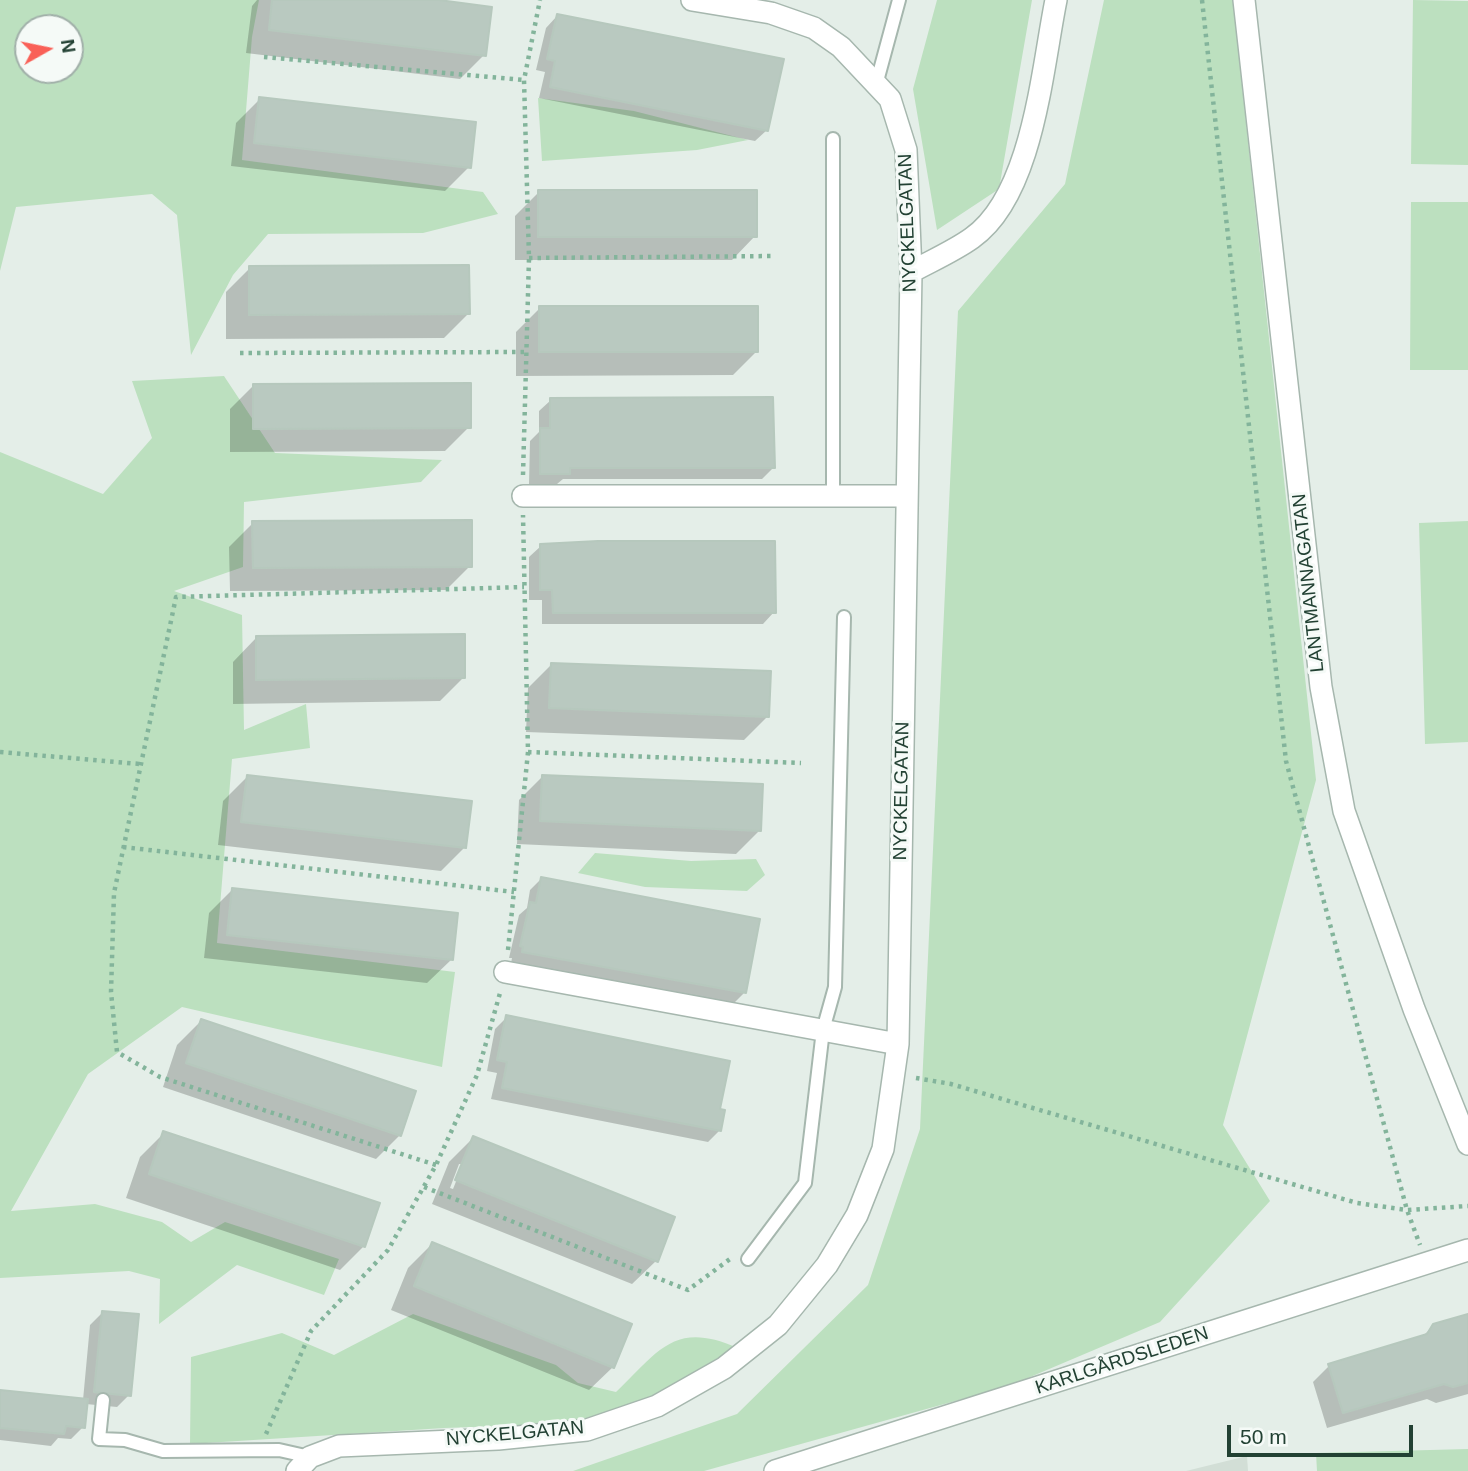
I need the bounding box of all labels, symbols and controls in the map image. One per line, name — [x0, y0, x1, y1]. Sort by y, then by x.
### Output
north arrow — [14, 14, 84, 84]
text: N — [57, 38, 80, 54]
street label: NYCKELGATAN — [894, 153, 922, 293]
street label: LANTMANNAGATAN — [1288, 492, 1330, 674]
street label: NYCKELGATAN — [889, 721, 915, 861]
street label: KARLGÅRDSLEDEN — [1033, 1322, 1211, 1400]
scale bar — [1230, 1412, 1416, 1456]
street label: NYCKELGATAN — [445, 1417, 585, 1451]
text: 50 m — [1240, 1425, 1287, 1448]

